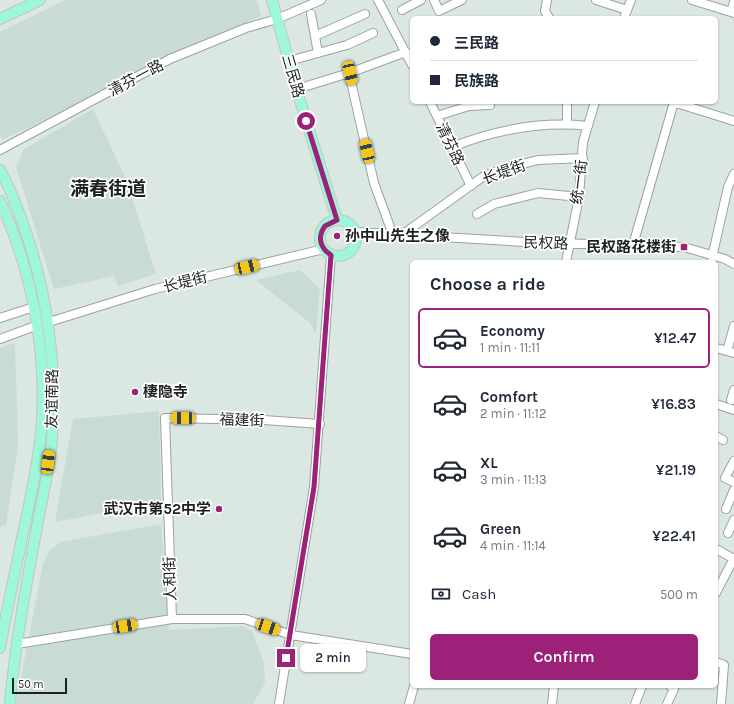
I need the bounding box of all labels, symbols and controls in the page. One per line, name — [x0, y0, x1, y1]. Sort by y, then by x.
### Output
text: 三民路 — [454, 34, 499, 52]
street label: 三民路 — [278, 52, 308, 100]
street label: 清芬一路 — [105, 56, 167, 100]
car — [341, 60, 359, 86]
text: 民族路 — [454, 72, 499, 90]
route start — [297, 112, 315, 130]
street label: 清芬路 — [432, 120, 468, 168]
car — [358, 138, 376, 164]
street label: 长堤街 — [480, 156, 528, 188]
street label: 统一街 — [567, 159, 591, 205]
district label: 满春街道 — [70, 178, 146, 200]
place label: 孙中山先生之像 — [345, 227, 450, 245]
marker: 孙中山先生之像 — [332, 231, 342, 241]
street label: 民权路 — [523, 233, 569, 253]
place label: 民权路花楼街 — [586, 238, 676, 256]
marker: 民权路花楼街 — [679, 242, 689, 252]
car — [234, 258, 260, 276]
street label: 长堤街 — [161, 268, 209, 296]
text: Choose a ride — [430, 273, 545, 295]
icon: car — [432, 320, 468, 356]
text: Economy — [480, 322, 545, 340]
text: ¥12.47 — [654, 329, 696, 347]
text: 1 min · 11:11 — [480, 340, 540, 355]
street label: 友谊南路 — [42, 369, 62, 429]
place label: 棲隐寺 — [143, 383, 188, 401]
icon: car — [432, 386, 468, 422]
marker: 棲隐寺 — [130, 387, 140, 397]
text: Comfort — [480, 388, 538, 406]
text: ¥16.83 — [651, 395, 696, 413]
text: 2 min · 11:12 — [480, 406, 546, 421]
street label: 福建街 — [219, 410, 265, 430]
car — [171, 412, 195, 424]
car — [41, 449, 55, 475]
icon: car — [432, 452, 468, 488]
text: XL — [480, 454, 498, 472]
text: ¥21.19 — [656, 461, 696, 479]
text: 3 min · 11:13 — [480, 472, 547, 487]
place label: 武汉市第52中学 — [103, 500, 211, 518]
marker: 武汉市第52中学 — [214, 504, 224, 514]
icon: car — [432, 518, 468, 554]
text: Green — [480, 520, 521, 538]
text: ¥22.41 — [652, 527, 696, 545]
text: 4 min · 11:14 — [480, 538, 546, 553]
street label: 人和街 — [160, 556, 180, 602]
icon: cash — [430, 583, 452, 605]
text: Cash — [462, 585, 496, 603]
text: 500 m — [660, 587, 698, 602]
car — [255, 617, 281, 637]
car — [112, 618, 138, 634]
button: Confirm — [430, 634, 698, 680]
callout: 2 min — [300, 644, 366, 672]
route end — [277, 649, 295, 667]
text: 2 min — [315, 650, 351, 665]
scale bar — [12, 676, 67, 695]
text: 50 m — [18, 678, 44, 691]

